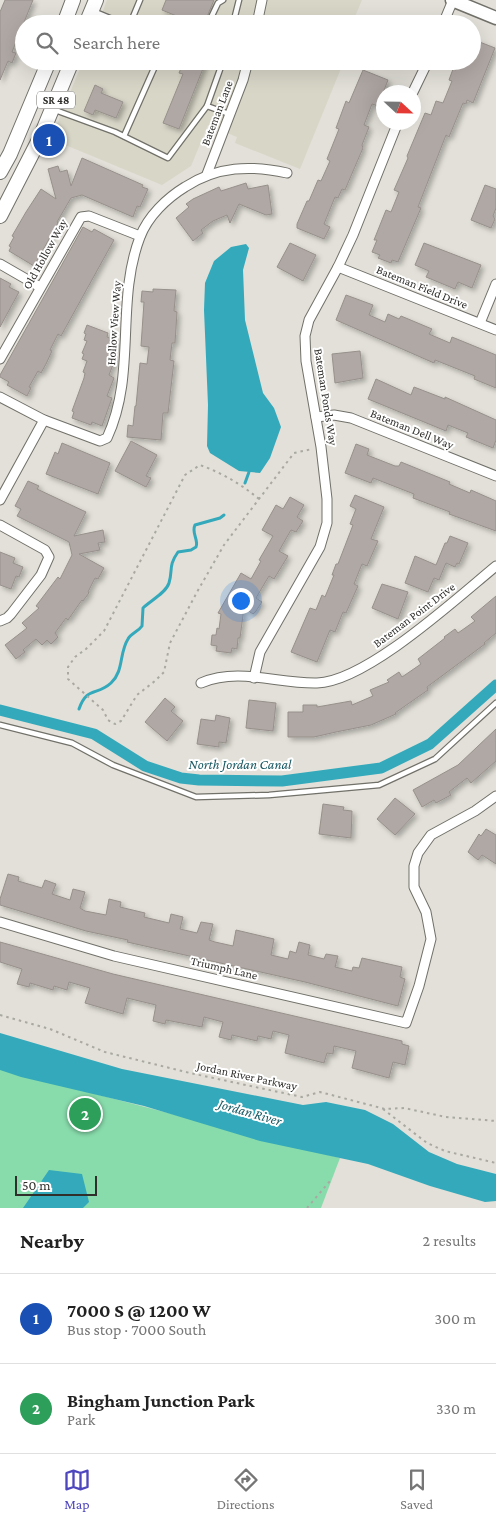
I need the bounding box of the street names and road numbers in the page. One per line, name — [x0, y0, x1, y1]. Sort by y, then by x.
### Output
street label: Bateman Lane — [198, 79, 236, 147]
road number: SR 48 — [37, 92, 75, 108]
street label: Old Hollow Way — [20, 216, 70, 292]
street label: Bateman Field Drive — [374, 262, 470, 312]
street label: Hollow View Way — [104, 280, 124, 366]
street label: Bateman Ponds Way — [311, 347, 341, 447]
street label: Bateman Dell Way — [368, 406, 456, 452]
street label: Bateman Point Drive — [370, 580, 458, 650]
street label: Triumph Lane — [189, 954, 259, 982]
street label: Jordan River Parkway — [195, 1058, 299, 1094]

